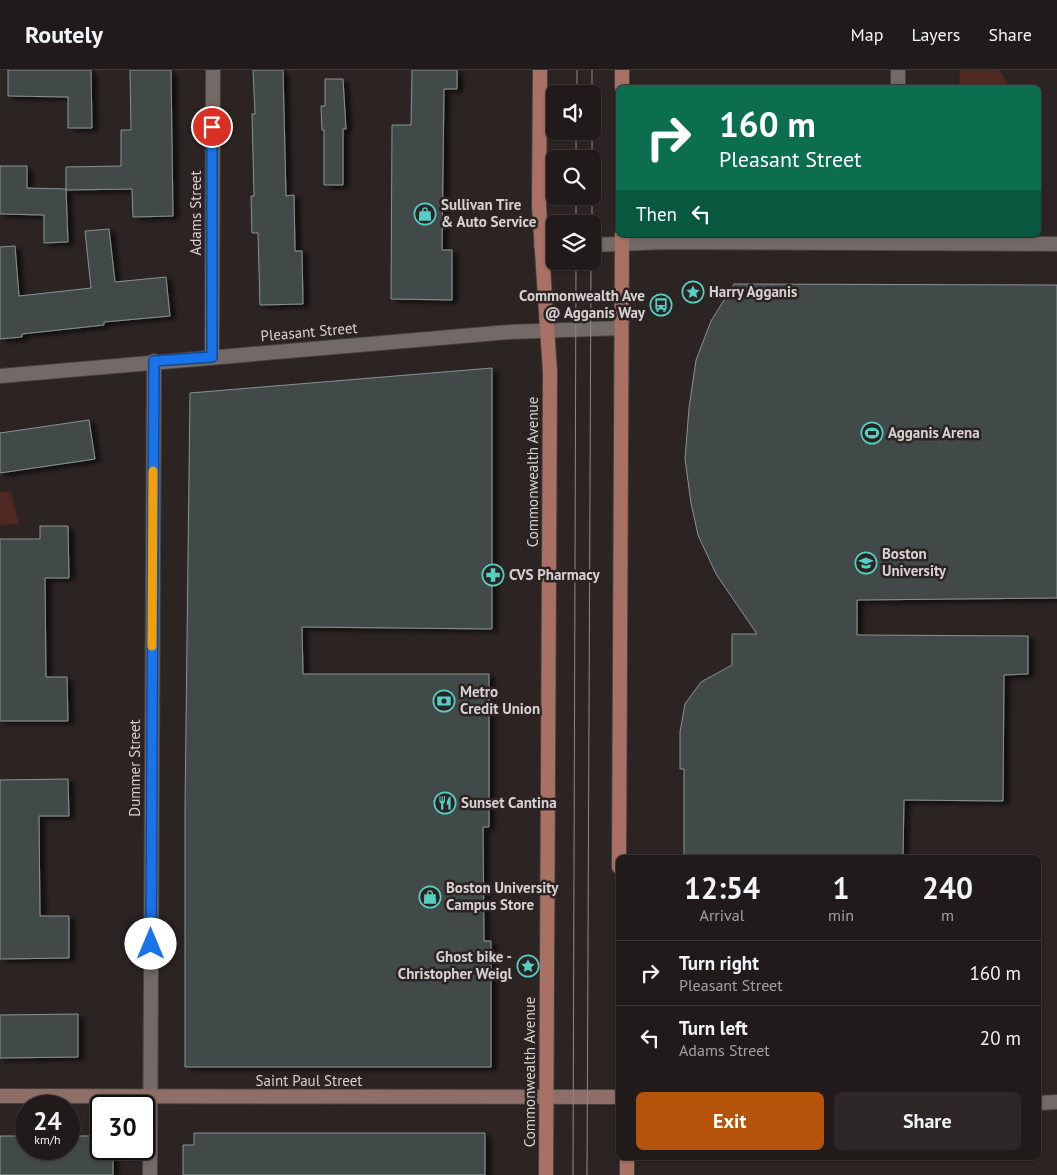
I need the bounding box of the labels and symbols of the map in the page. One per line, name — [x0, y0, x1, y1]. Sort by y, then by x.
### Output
pin — [191, 106, 233, 148]
street label: Adams Street — [186, 170, 205, 256]
place label: Sullivan Tire & Auto Service — [441, 195, 537, 231]
shop icon: Sullivan Tire & Auto Service — [413, 202, 437, 226]
place icon: Harry Agganis — [681, 280, 705, 304]
place label: Harry Agganis — [709, 282, 797, 301]
place label: Commonwealth Ave @ Agganis Way — [519, 286, 646, 322]
bus stop icon: Commonwealth Ave @ Agganis Way — [649, 293, 673, 317]
street label: Pleasant Street — [260, 318, 358, 345]
street label: Commonwealth Avenue — [523, 397, 542, 547]
sports icon: Agganis Arena — [860, 421, 884, 445]
place label: Agganis Arena — [888, 423, 980, 442]
place label: Boston University — [882, 544, 947, 580]
school or university icon: Boston University — [854, 551, 878, 575]
pharmacy icon: CVS Pharmacy — [481, 563, 505, 587]
place label: CVS Pharmacy — [509, 565, 600, 584]
place label: Metro Credit Union — [460, 682, 540, 718]
bank icon: Metro Credit Union — [432, 689, 456, 713]
street label: Dummer Street — [125, 719, 144, 817]
restaurant icon: Sunset Cantina — [433, 791, 457, 815]
place label: Sunset Cantina — [461, 793, 557, 812]
place label: Boston University Campus Store — [446, 878, 559, 914]
shop icon: Boston University Campus Store — [418, 885, 442, 909]
position arrow — [124, 917, 176, 969]
place label: Ghost bike - Christopher Weigl — [398, 947, 513, 983]
place icon: Ghost bike - Christopher Weigl — [516, 954, 540, 978]
street label: Commonwealth Avenue — [520, 997, 539, 1147]
street label: Saint Paul Street — [256, 1071, 362, 1090]
speed limit sign: 30 — [90, 1095, 155, 1160]

